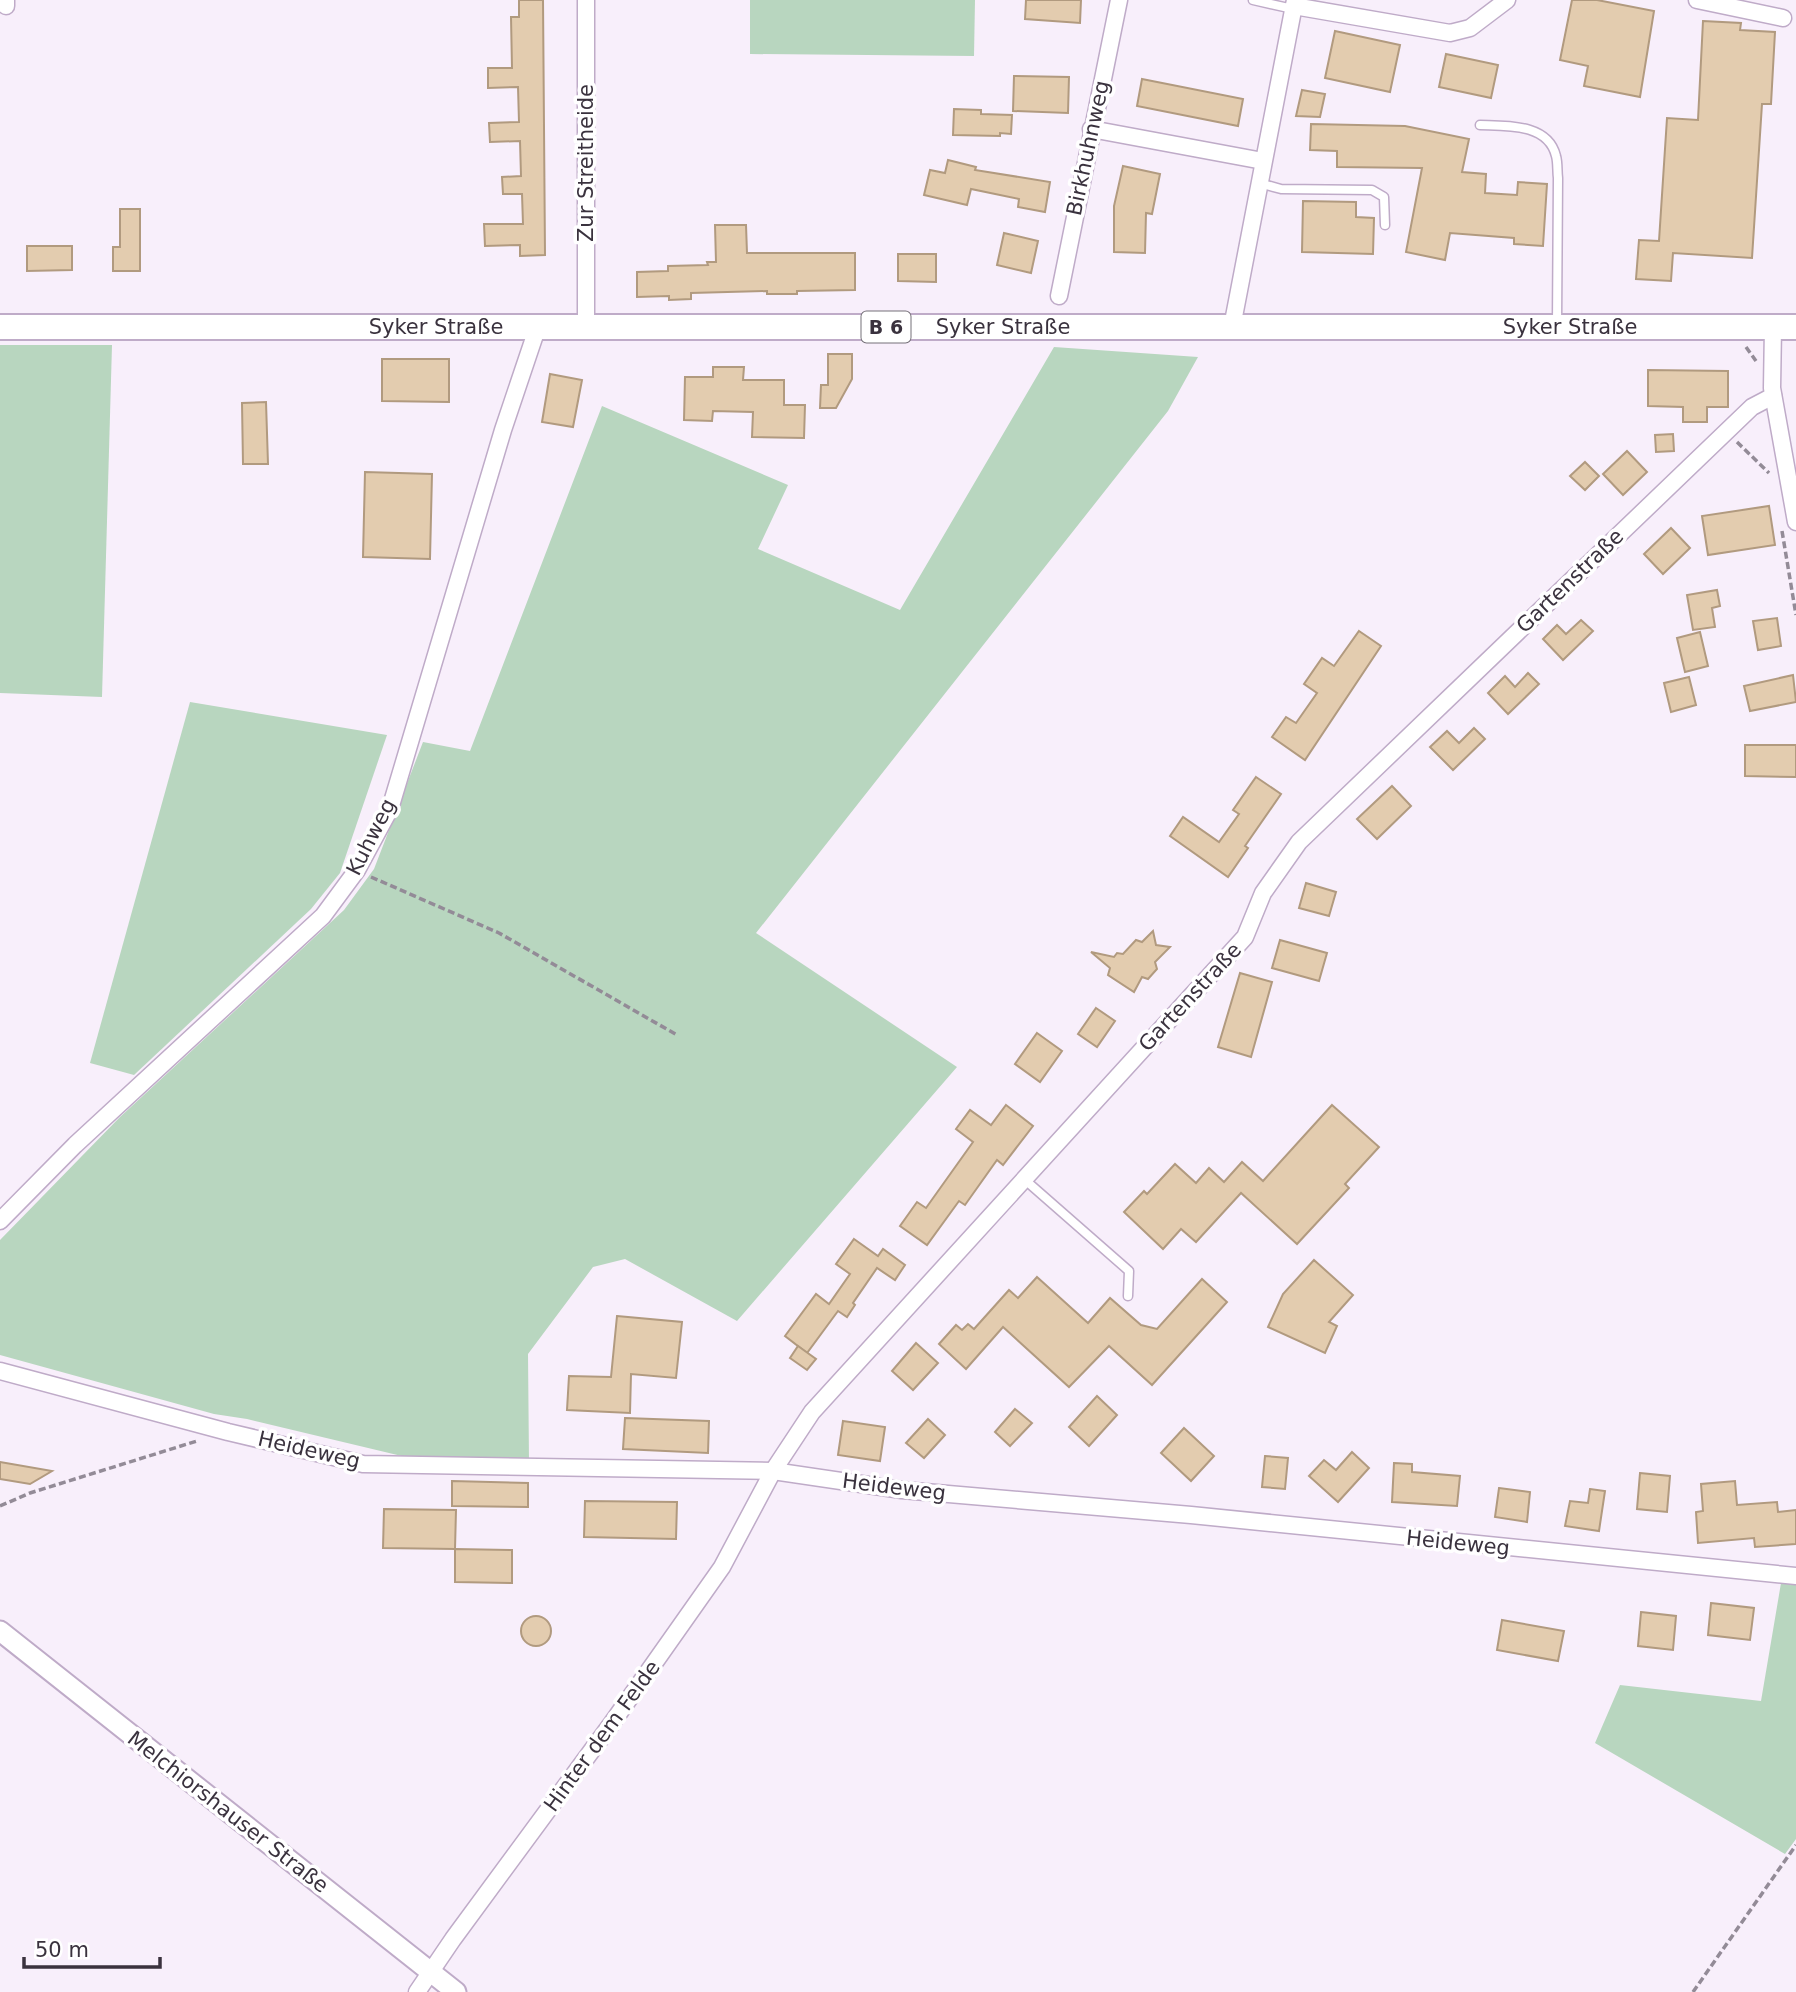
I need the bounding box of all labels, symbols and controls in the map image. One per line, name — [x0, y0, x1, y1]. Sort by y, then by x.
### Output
street label: Birkhuhnweg — [1062, 78, 1114, 218]
street label: Zur Streitheide — [574, 84, 598, 242]
road number: B 6 — [862, 312, 910, 342]
street label: Syker Straße — [369, 315, 503, 339]
street label: Syker Straße — [936, 315, 1070, 339]
street label: Syker Straße — [1503, 315, 1637, 339]
street label: Gartenstraße — [1512, 524, 1628, 638]
street label: Kuhweg — [342, 795, 400, 879]
street label: Gartenstraße — [1134, 938, 1246, 1056]
street label: Heideweg — [256, 1427, 362, 1473]
street label: Heideweg — [841, 1469, 947, 1505]
street label: Heideweg — [1405, 1526, 1511, 1560]
street label: Hinter dem Felde — [539, 1656, 665, 1816]
street label: Melchiorshauser Straße — [123, 1726, 333, 1898]
scale bar — [24, 1926, 161, 1970]
text: 50 m — [35, 1938, 89, 1962]

